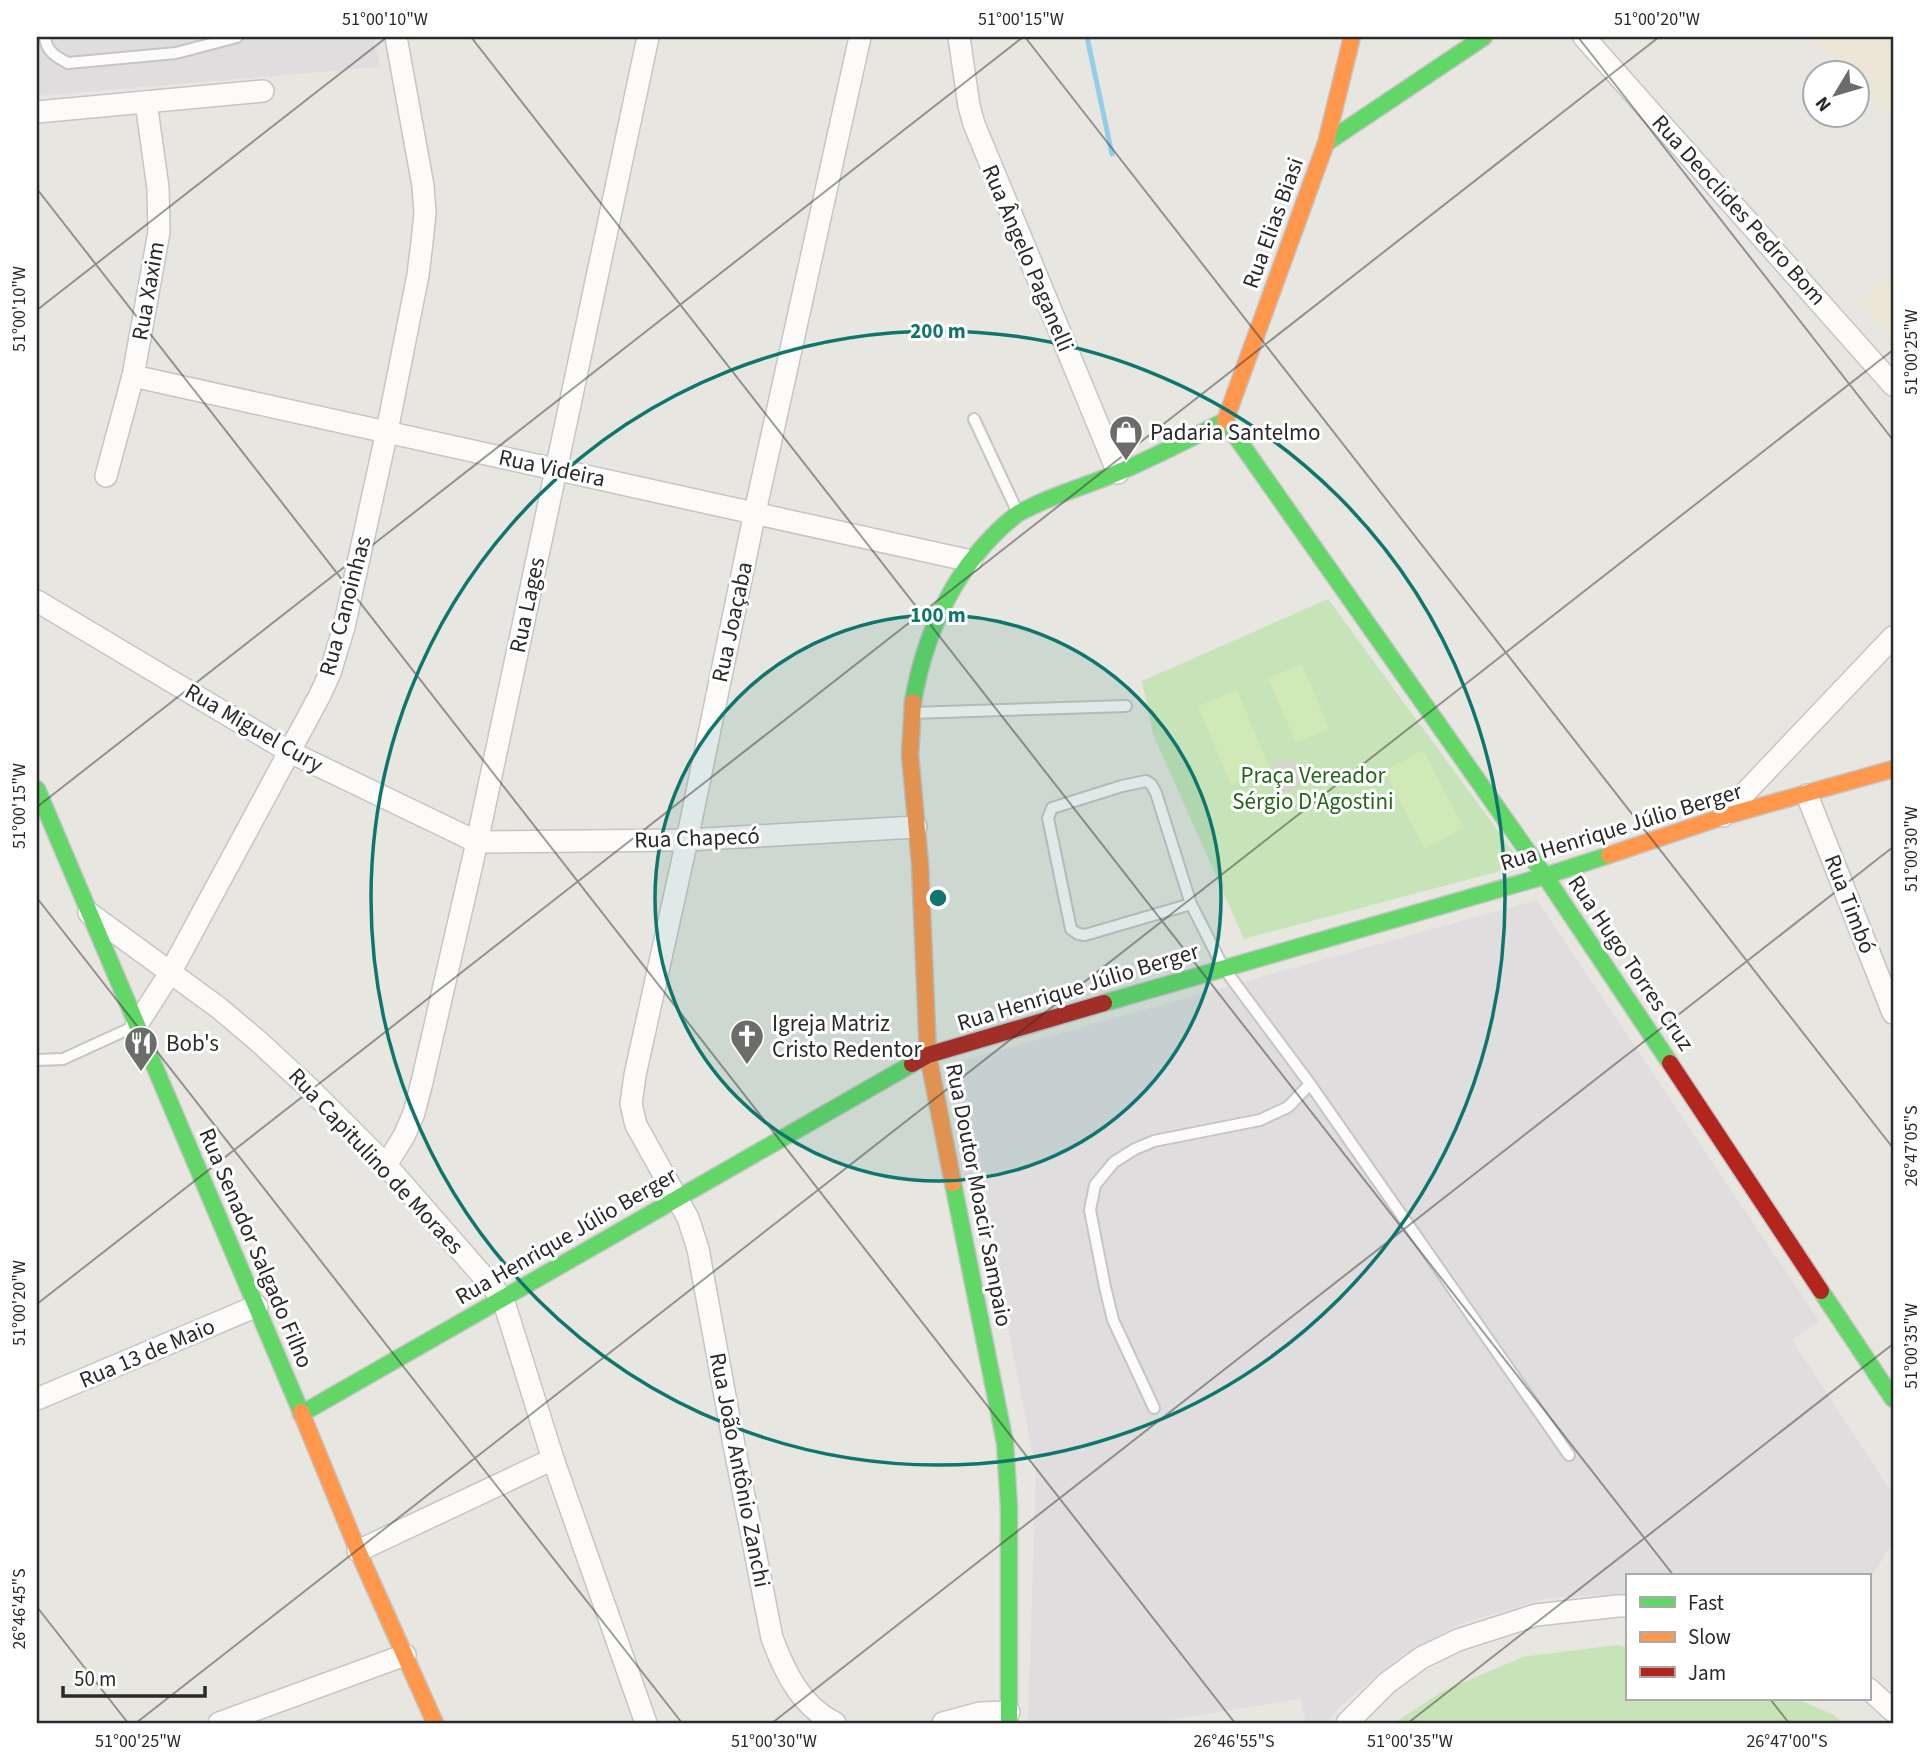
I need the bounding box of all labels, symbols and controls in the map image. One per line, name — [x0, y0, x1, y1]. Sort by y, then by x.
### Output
text: 51°00'10"W — [342, 7, 428, 32]
text: 51°00'15"W — [978, 7, 1064, 32]
text: 51°00'20"W — [1614, 7, 1700, 32]
north arrow — [1800, 60, 1870, 130]
text: N — [1809, 90, 1838, 117]
street label: Rua Deoclides Pedro Bom — [1644, 107, 1834, 313]
street label: Rua Elias Biasi — [1234, 153, 1312, 293]
street label: Rua Ângelo Paganelli — [974, 159, 1082, 357]
street label: Rua Xaxim — [123, 239, 173, 343]
text: 51°00'10"W — [7, 266, 32, 352]
text: 51°00'25"W — [1899, 309, 1924, 395]
text: 200 m — [910, 316, 966, 346]
shop icon: Padaria Santelmo — [1107, 413, 1145, 462]
place label: Padaria Santelmo — [1150, 416, 1321, 449]
street label: Rua Videira — [496, 441, 608, 495]
street label: Rua Canoinhas — [310, 532, 380, 680]
street label: Rua Lages — [501, 554, 553, 656]
street label: Rua Joaçaba — [703, 559, 761, 685]
text: 100 m — [910, 600, 966, 630]
street label: Rua Miguel Cury — [179, 675, 330, 781]
park label: Praça Vereador Sérgio D'Agostini — [1232, 759, 1394, 818]
text: 51°00'15"W — [7, 763, 32, 849]
street label: Rua Henrique Júlio Berger — [1496, 774, 1747, 879]
text: 51°00'30"W — [1899, 806, 1924, 892]
street label: Rua Chapecó — [634, 819, 760, 857]
street label: Rua Timbó — [1816, 850, 1884, 958]
street label: Rua Hugo Torres Cruz — [1560, 869, 1702, 1058]
centre of rings — [926, 886, 950, 910]
street label: Rua Henrique Júlio Berger — [953, 934, 1204, 1039]
place label: Igreja Matriz Cristo Redentor — [772, 1007, 922, 1066]
church icon: Igreja Matriz Cristo Redentor — [728, 1017, 766, 1066]
restaurant icon: Bob's — [122, 1024, 160, 1073]
place label: Bob's — [166, 1027, 219, 1060]
street label: Rua Capitulino de Moraes — [281, 1060, 471, 1262]
street label: Rua Doutor Moacir Sampaio — [937, 1060, 1021, 1330]
text: 26°47'05"S — [1899, 1105, 1924, 1187]
street label: Rua Senador Salgado Filho — [190, 1123, 322, 1373]
street label: Rua Henrique Júlio Berger — [449, 1158, 684, 1313]
text: 51°00'20"W — [7, 1260, 32, 1346]
text: 51°00'35"W — [1899, 1303, 1924, 1389]
street label: Rua 13 de Maio — [74, 1310, 220, 1396]
street label: Rua João Antônio Zanchi — [701, 1350, 779, 1590]
text: 26°46'45"S — [7, 1568, 32, 1650]
legend — [1626, 1574, 1870, 1700]
text: Fast — [1688, 1588, 1724, 1618]
text: Slow — [1688, 1622, 1731, 1652]
scale bar — [63, 1655, 205, 1699]
text: Jam — [1688, 1658, 1726, 1688]
text: 50 m — [74, 1664, 116, 1694]
text: 51°00'25"W — [95, 1729, 181, 1754]
text: 51°00'30"W — [731, 1729, 817, 1754]
text: 26°46'55"S — [1193, 1729, 1275, 1754]
text: 51°00'35"W — [1367, 1729, 1453, 1754]
text: 26°47'00"S — [1746, 1729, 1828, 1754]

